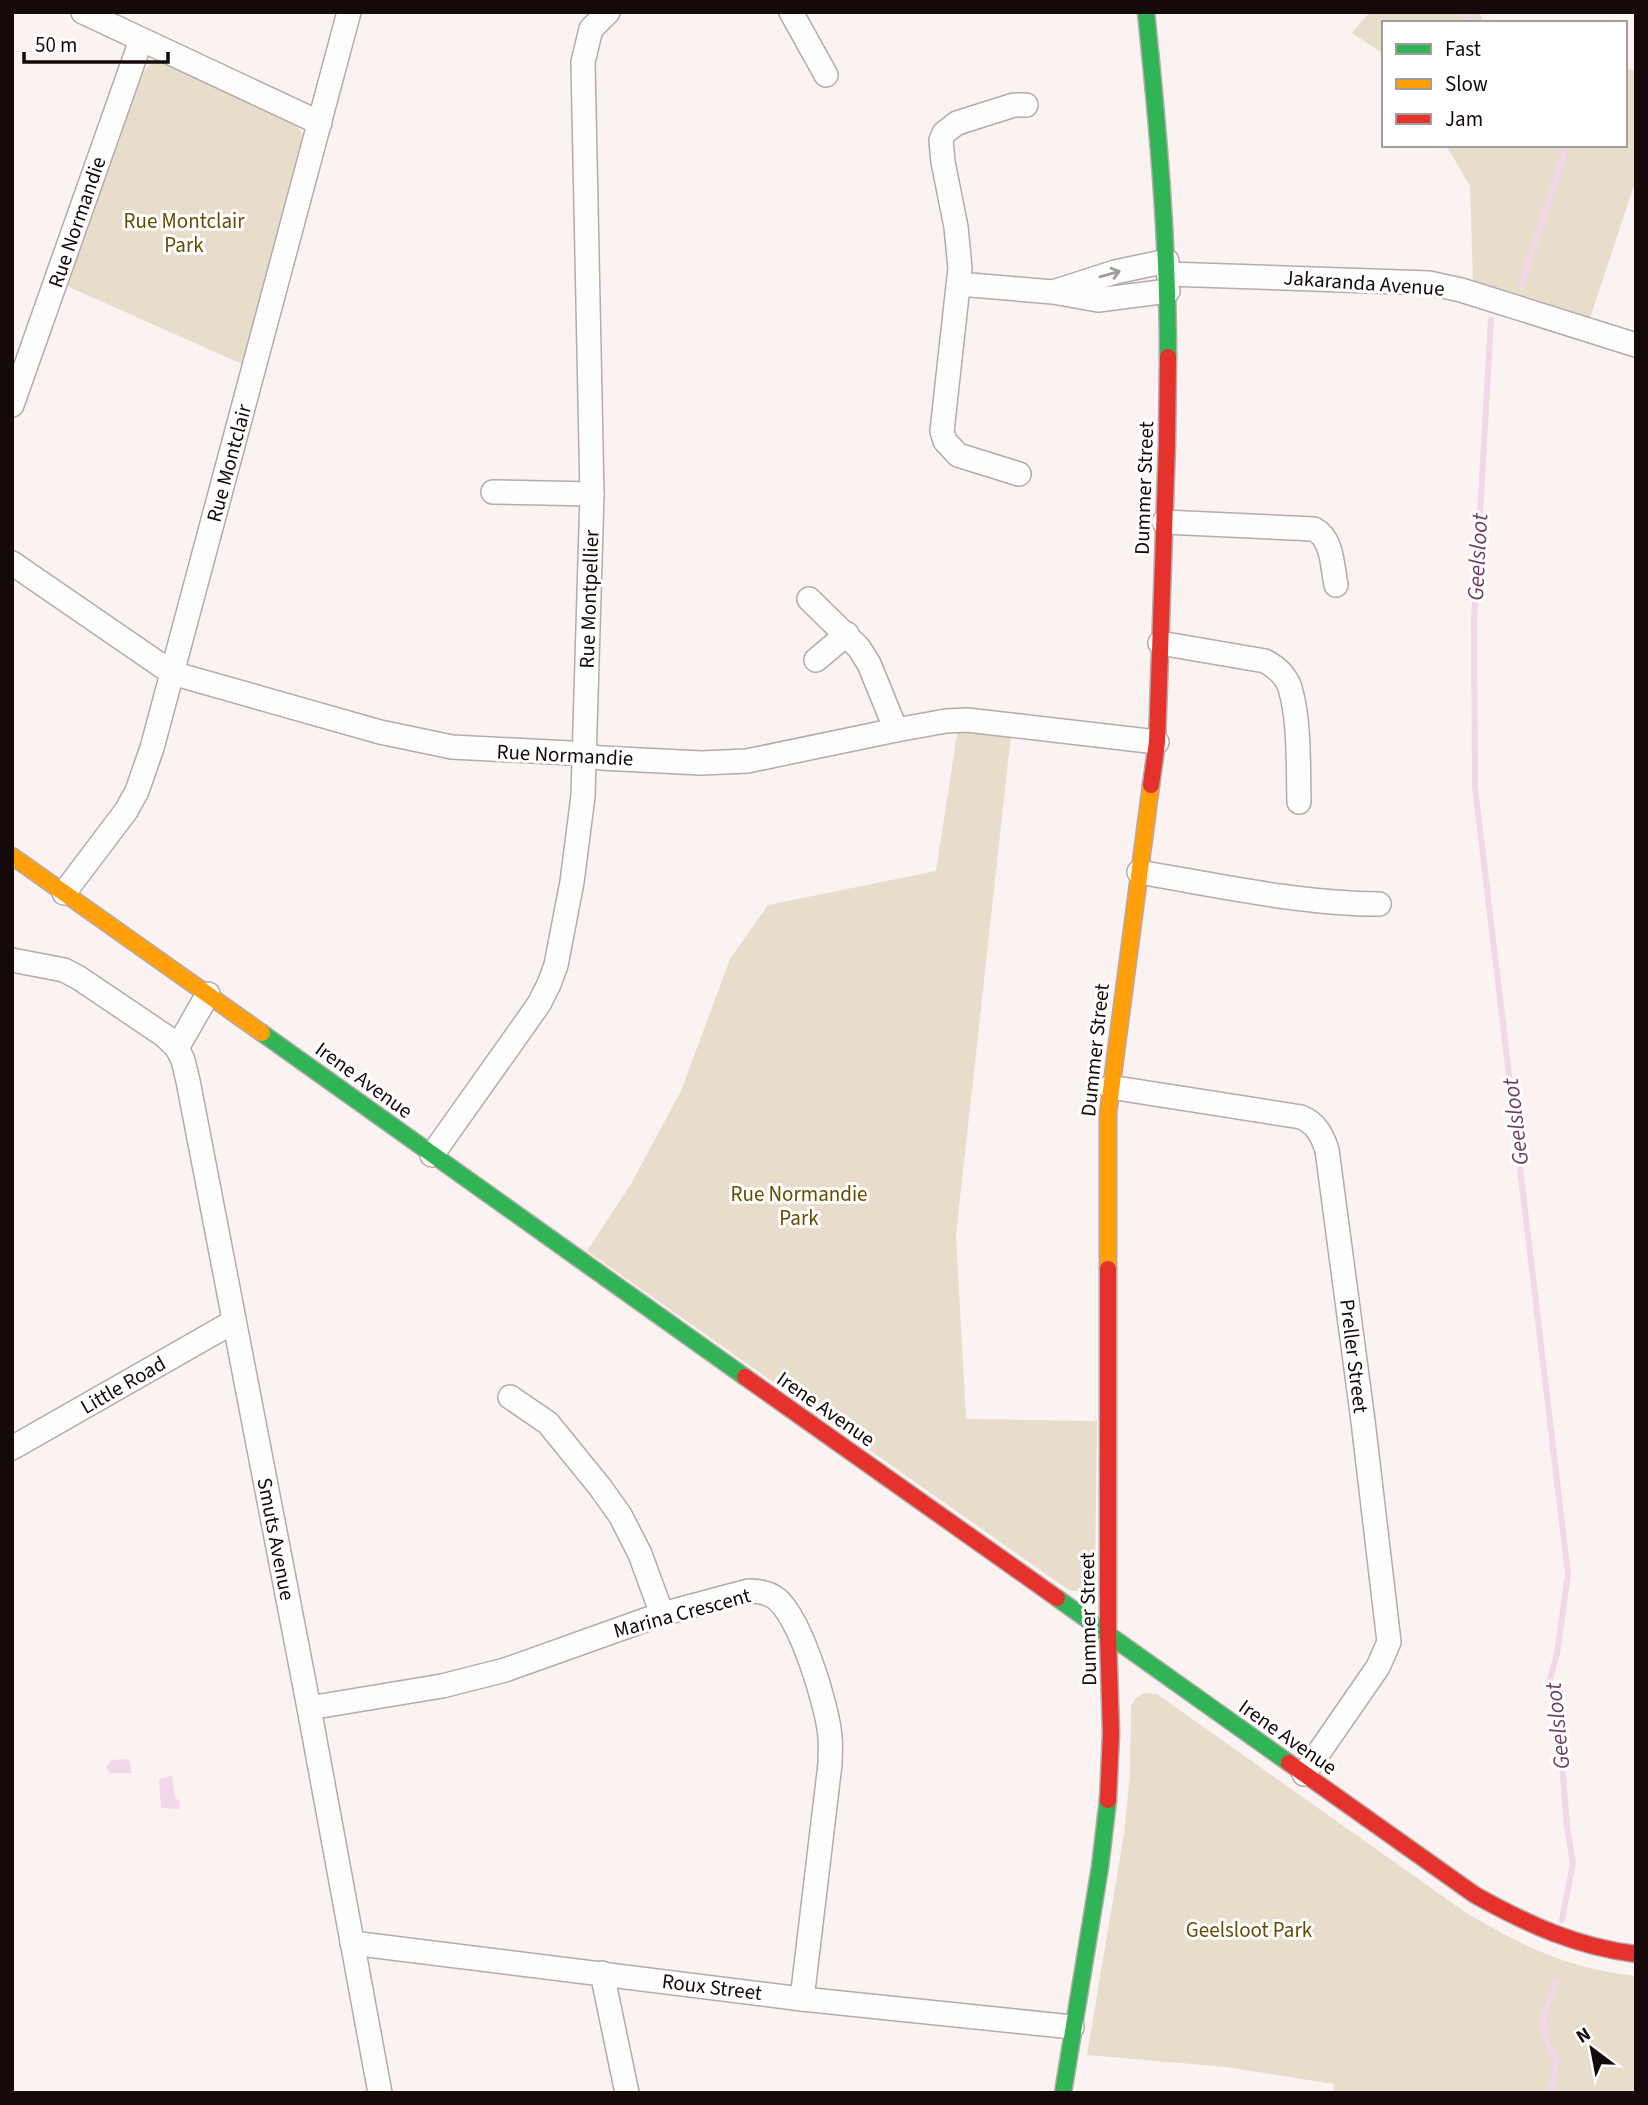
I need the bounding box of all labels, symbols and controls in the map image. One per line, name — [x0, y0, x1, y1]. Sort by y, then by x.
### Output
scale bar — [24, 21, 168, 65]
legend — [1382, 21, 1627, 147]
text: 50 m — [35, 30, 77, 60]
text: Fast — [1445, 34, 1481, 64]
text: Slow — [1445, 69, 1488, 99]
text: Jam — [1445, 104, 1483, 134]
street label: Rue Normandie — [41, 152, 113, 292]
park label: Rue Montclair Park — [124, 206, 245, 260]
street label: Jakaranda Avenue — [1282, 262, 1446, 304]
one-way arrow — [1098, 267, 1120, 280]
street label: Rue Montclair — [199, 400, 259, 525]
street label: Dummer Street — [1127, 421, 1161, 555]
water label: Geelsloot — [1459, 512, 1496, 602]
street label: Rue Montpellier — [572, 528, 606, 669]
street label: Rue Normandie — [496, 736, 634, 774]
street label: Dummer Street — [1073, 982, 1117, 1118]
street label: Irene Avenue — [309, 1034, 419, 1126]
water label: Geelsloot — [1494, 1076, 1537, 1167]
park label: Rue Normandie Park — [731, 1179, 867, 1233]
street label: Preller Street — [1332, 1297, 1376, 1415]
street label: Little Road — [75, 1348, 171, 1422]
street label: Irene Avenue — [771, 1364, 881, 1454]
street label: Smuts Avenue — [249, 1475, 303, 1603]
street label: Dummer Street — [1072, 1552, 1104, 1686]
street label: Marina Crescent — [610, 1580, 754, 1646]
water label: Geelsloot — [1536, 1680, 1578, 1771]
street label: Irene Avenue — [1233, 1692, 1343, 1782]
park label: Geelsloot Park — [1186, 1915, 1313, 1945]
street label: Roux Street — [660, 1966, 764, 2008]
north arrow — [1557, 2014, 1627, 2084]
text: N — [1571, 2021, 1596, 2051]

